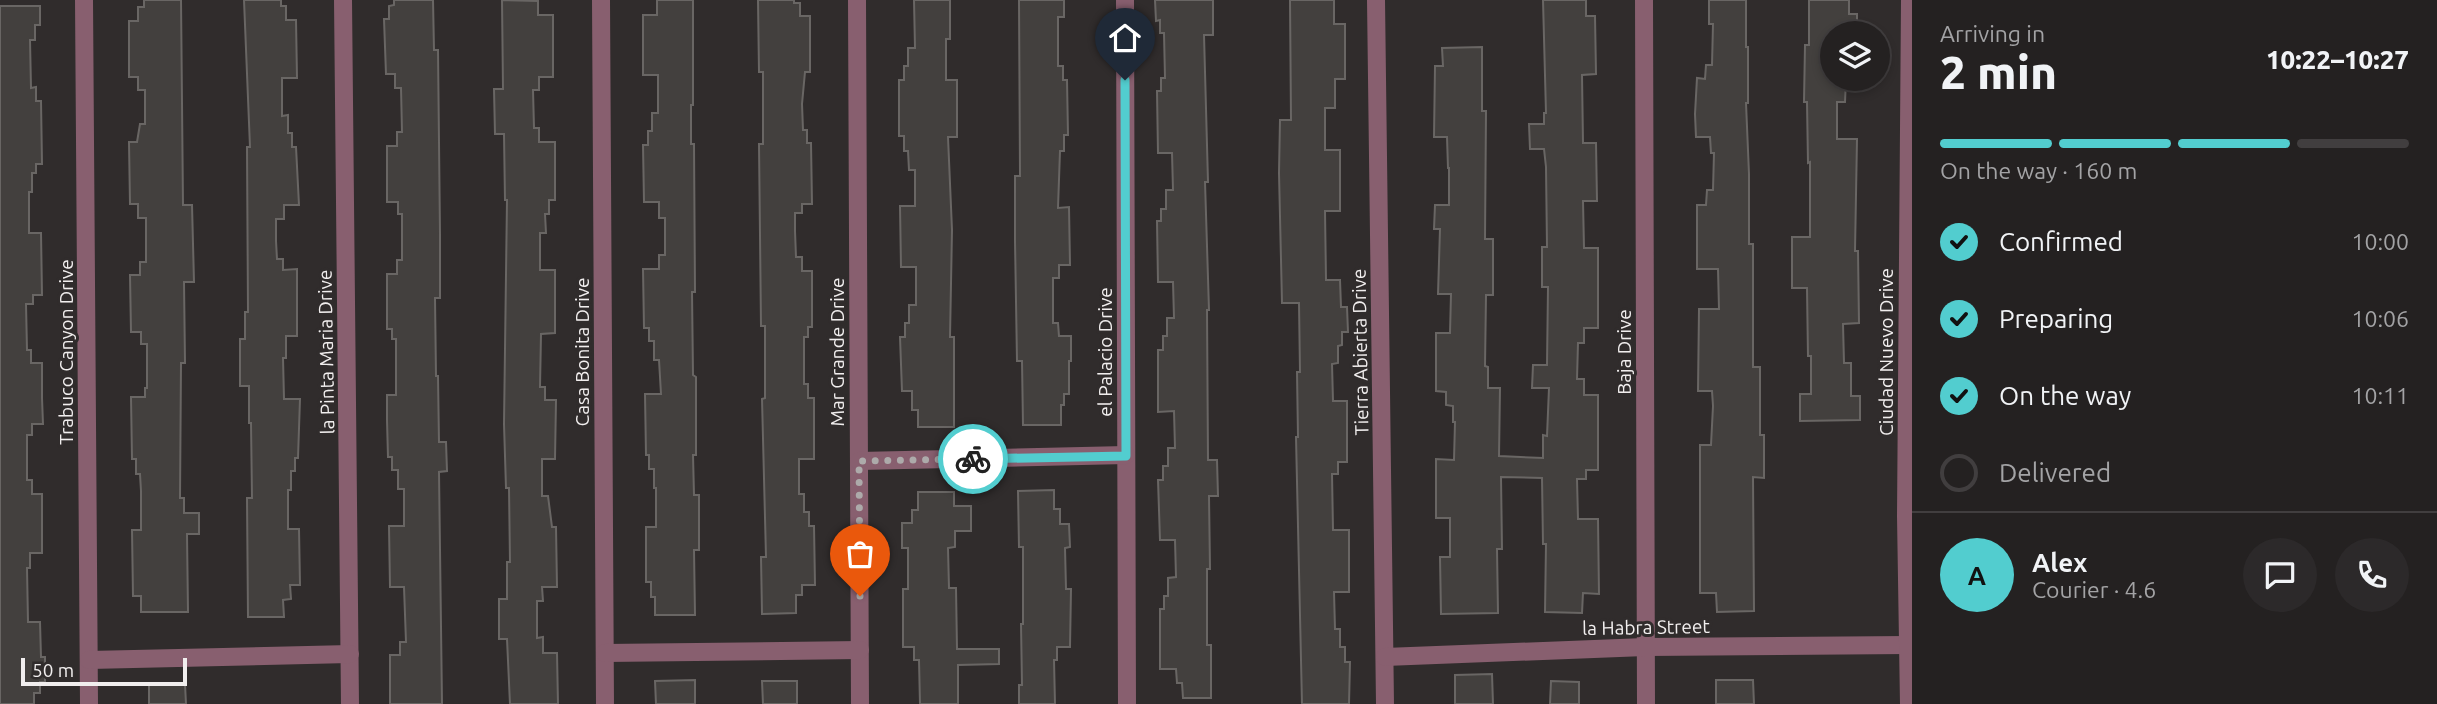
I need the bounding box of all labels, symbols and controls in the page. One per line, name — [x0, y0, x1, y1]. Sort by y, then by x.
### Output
pin — [1095, 8, 1155, 80]
icon: home — [1106, 19, 1144, 57]
map controls — [1820, 21, 1890, 91]
button: layers — [1820, 21, 1890, 91]
text: Arriving in — [1940, 21, 2045, 46]
text: 10:22–10:27 — [2266, 45, 2409, 74]
text: 2 min — [1940, 46, 2057, 98]
text: On the way · 160 m — [1940, 158, 2137, 183]
icon: check — [1940, 223, 1978, 261]
text: Confirmed — [1999, 227, 2123, 256]
text: 10:00 — [2351, 229, 2409, 254]
street label: Trabuco Canyon Drive — [55, 259, 77, 445]
street label: Tierra Abierta Drive — [1348, 268, 1372, 436]
street label: Ciudad Nuevo Drive — [1875, 268, 1897, 436]
street label: la Pinta Maria Drive — [314, 270, 338, 434]
street label: Mar Grande Drive — [826, 277, 848, 427]
street label: Casa Bonita Drive — [571, 278, 593, 426]
street label: el Palacio Drive — [1094, 287, 1116, 417]
icon: check — [1940, 300, 1978, 338]
text: Preparing — [1999, 304, 2113, 333]
text: 10:06 — [2351, 306, 2409, 331]
street label: Baja Drive — [1613, 309, 1635, 395]
icon: check — [1940, 377, 1978, 415]
text: On the way — [1999, 381, 2131, 410]
text: 10:11 — [2351, 383, 2409, 408]
courier — [938, 424, 1008, 494]
icon: bike — [954, 440, 992, 478]
text: Delivered — [1999, 458, 2111, 487]
pin — [830, 524, 890, 596]
icon: bag — [841, 535, 879, 573]
button: chat — [2243, 538, 2317, 612]
button: phone — [2335, 538, 2409, 612]
text: Alex — [2032, 548, 2087, 577]
text: A — [1968, 561, 1986, 590]
text: Courier · 4.6 — [2032, 577, 2156, 602]
street label: la Habra Street — [1582, 615, 1711, 639]
scale bar — [21, 655, 187, 687]
text: 50 m — [32, 659, 74, 681]

